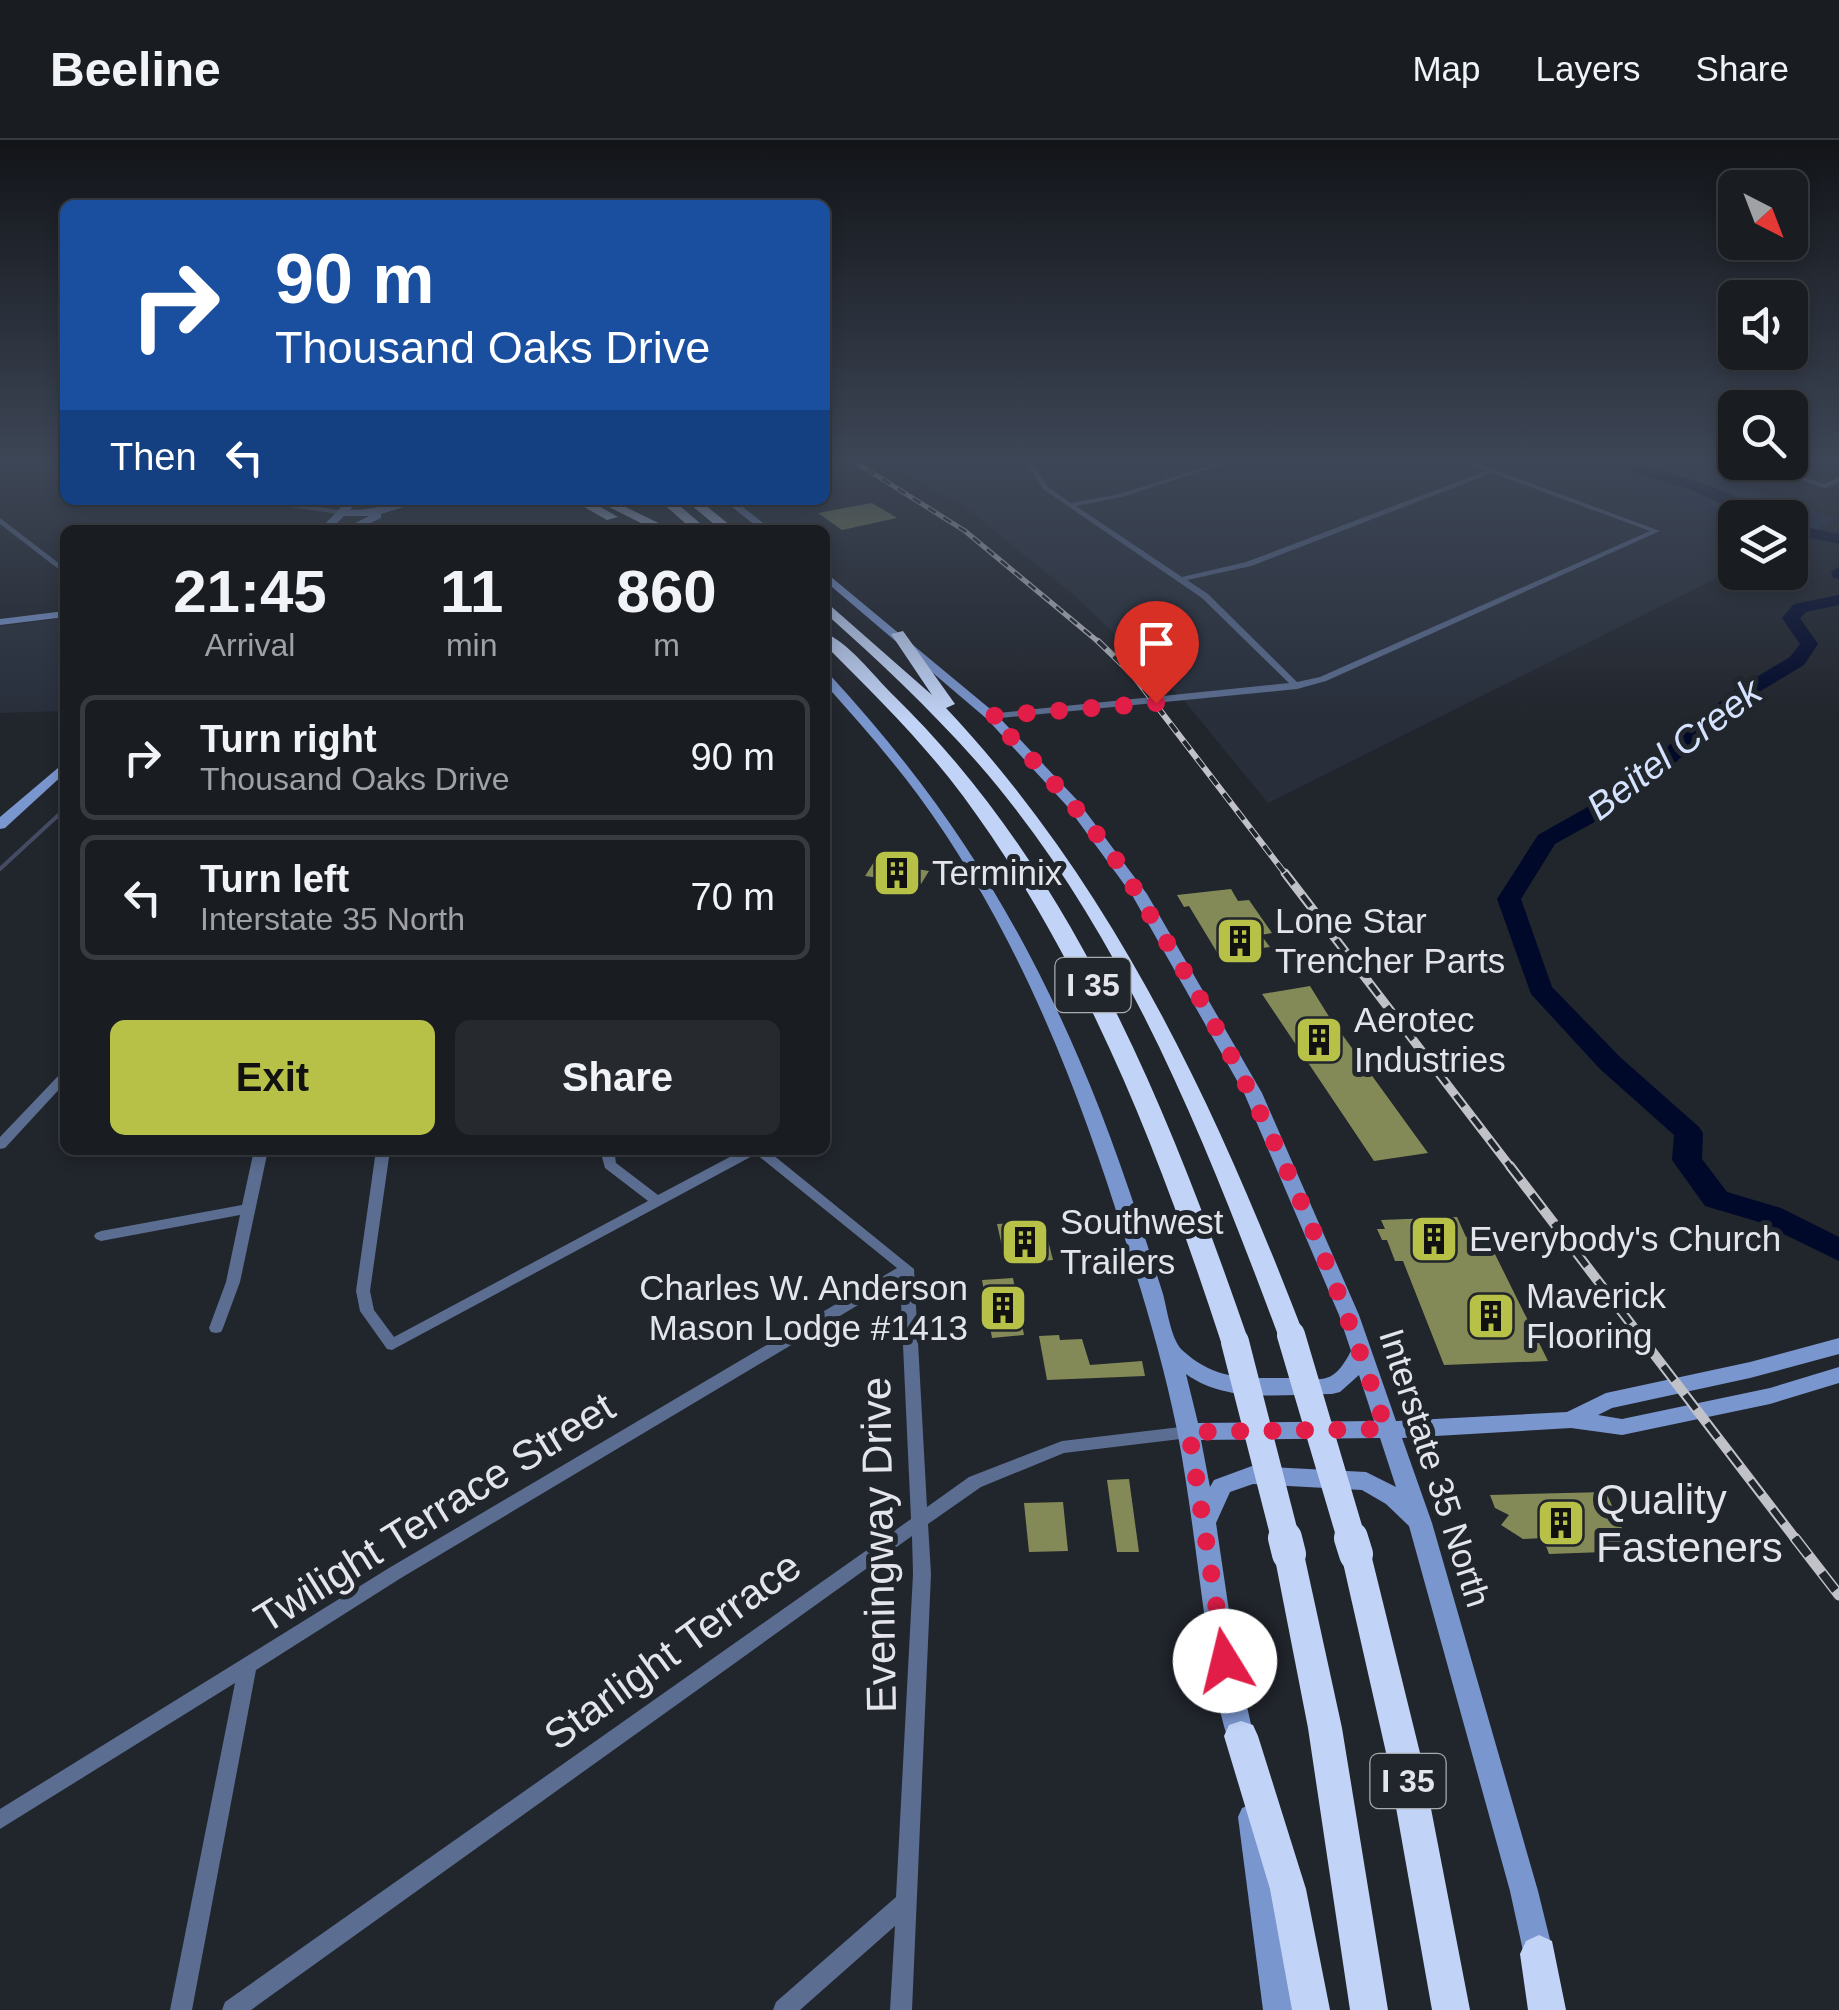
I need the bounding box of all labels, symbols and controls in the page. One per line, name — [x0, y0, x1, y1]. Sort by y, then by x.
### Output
text: Beeline — [50, 43, 221, 96]
text: Map — [1412, 49, 1481, 88]
text: Layers — [1536, 49, 1641, 88]
text: Share — [1696, 49, 1789, 88]
north arrow — [1718, 170, 1808, 260]
map controls — [1718, 170, 1808, 590]
icon: right — [110, 240, 240, 370]
text: 90 m — [275, 240, 435, 318]
button: sound — [1718, 280, 1808, 370]
text: Thousand Oaks Drive — [275, 322, 710, 373]
button: search — [1718, 390, 1808, 480]
icon: left — [217, 430, 272, 485]
text: Then — [110, 436, 197, 478]
button: layers — [1718, 500, 1808, 590]
text: 21:45 — [173, 558, 327, 625]
text: 11 — [440, 558, 503, 625]
text: 860 — [617, 558, 717, 625]
pin — [1114, 601, 1199, 704]
icon: arrive — [1129, 616, 1184, 671]
text: Arrival — [205, 627, 295, 663]
text: min — [446, 627, 497, 663]
text: m — [653, 627, 680, 663]
water label: Beitel Creek — [1579, 669, 1771, 828]
text: Turn right — [200, 718, 377, 760]
icon: right — [115, 730, 170, 785]
text: 90 m — [691, 736, 775, 778]
text: Thousand Oaks Drive — [200, 761, 509, 797]
building icon: Terminix — [871, 847, 923, 899]
place label: Terminix — [932, 853, 1063, 892]
text: Turn left — [200, 858, 349, 900]
icon: left — [115, 870, 170, 925]
text: 70 m — [691, 876, 775, 918]
text: Interstate 35 North — [200, 901, 465, 937]
place label: Lone Star Trencher Parts — [1275, 901, 1505, 980]
building icon: Lone Star Trencher Parts — [1214, 915, 1266, 967]
road number: I 35 — [1056, 958, 1130, 1012]
place label: Aerotec Industries — [1354, 1000, 1506, 1079]
building icon: Aerotec Industries — [1293, 1014, 1345, 1066]
button: Exit — [110, 1020, 435, 1135]
button: Share — [455, 1020, 780, 1135]
place label: Southwest Trailers — [1060, 1202, 1224, 1281]
building icon: Everybody's Church — [1408, 1213, 1460, 1265]
building icon: Southwest Trailers — [999, 1216, 1051, 1268]
place label: Everybody's Church — [1469, 1219, 1781, 1258]
place label: Charles W. Anderson Mason Lodge #1413 — [639, 1268, 968, 1347]
place label: Maverick Flooring — [1526, 1276, 1667, 1355]
building icon: Charles W. Anderson Mason Lodge #1413 — [977, 1282, 1029, 1334]
building icon: Maverick Flooring — [1465, 1290, 1517, 1342]
street label: Interstate 35 North — [1372, 1324, 1499, 1612]
street label: Eveningway Drive — [852, 1377, 905, 1713]
street label: Twilight Terrace Street — [246, 1382, 623, 1642]
place label: Quality Fasteners — [1596, 1476, 1783, 1571]
building icon: Quality Fasteners — [1535, 1497, 1587, 1549]
street label: Starlight Terrace — [535, 1542, 810, 1759]
position arrow — [1173, 1609, 1277, 1713]
road number: I 35 — [1370, 1754, 1446, 1808]

